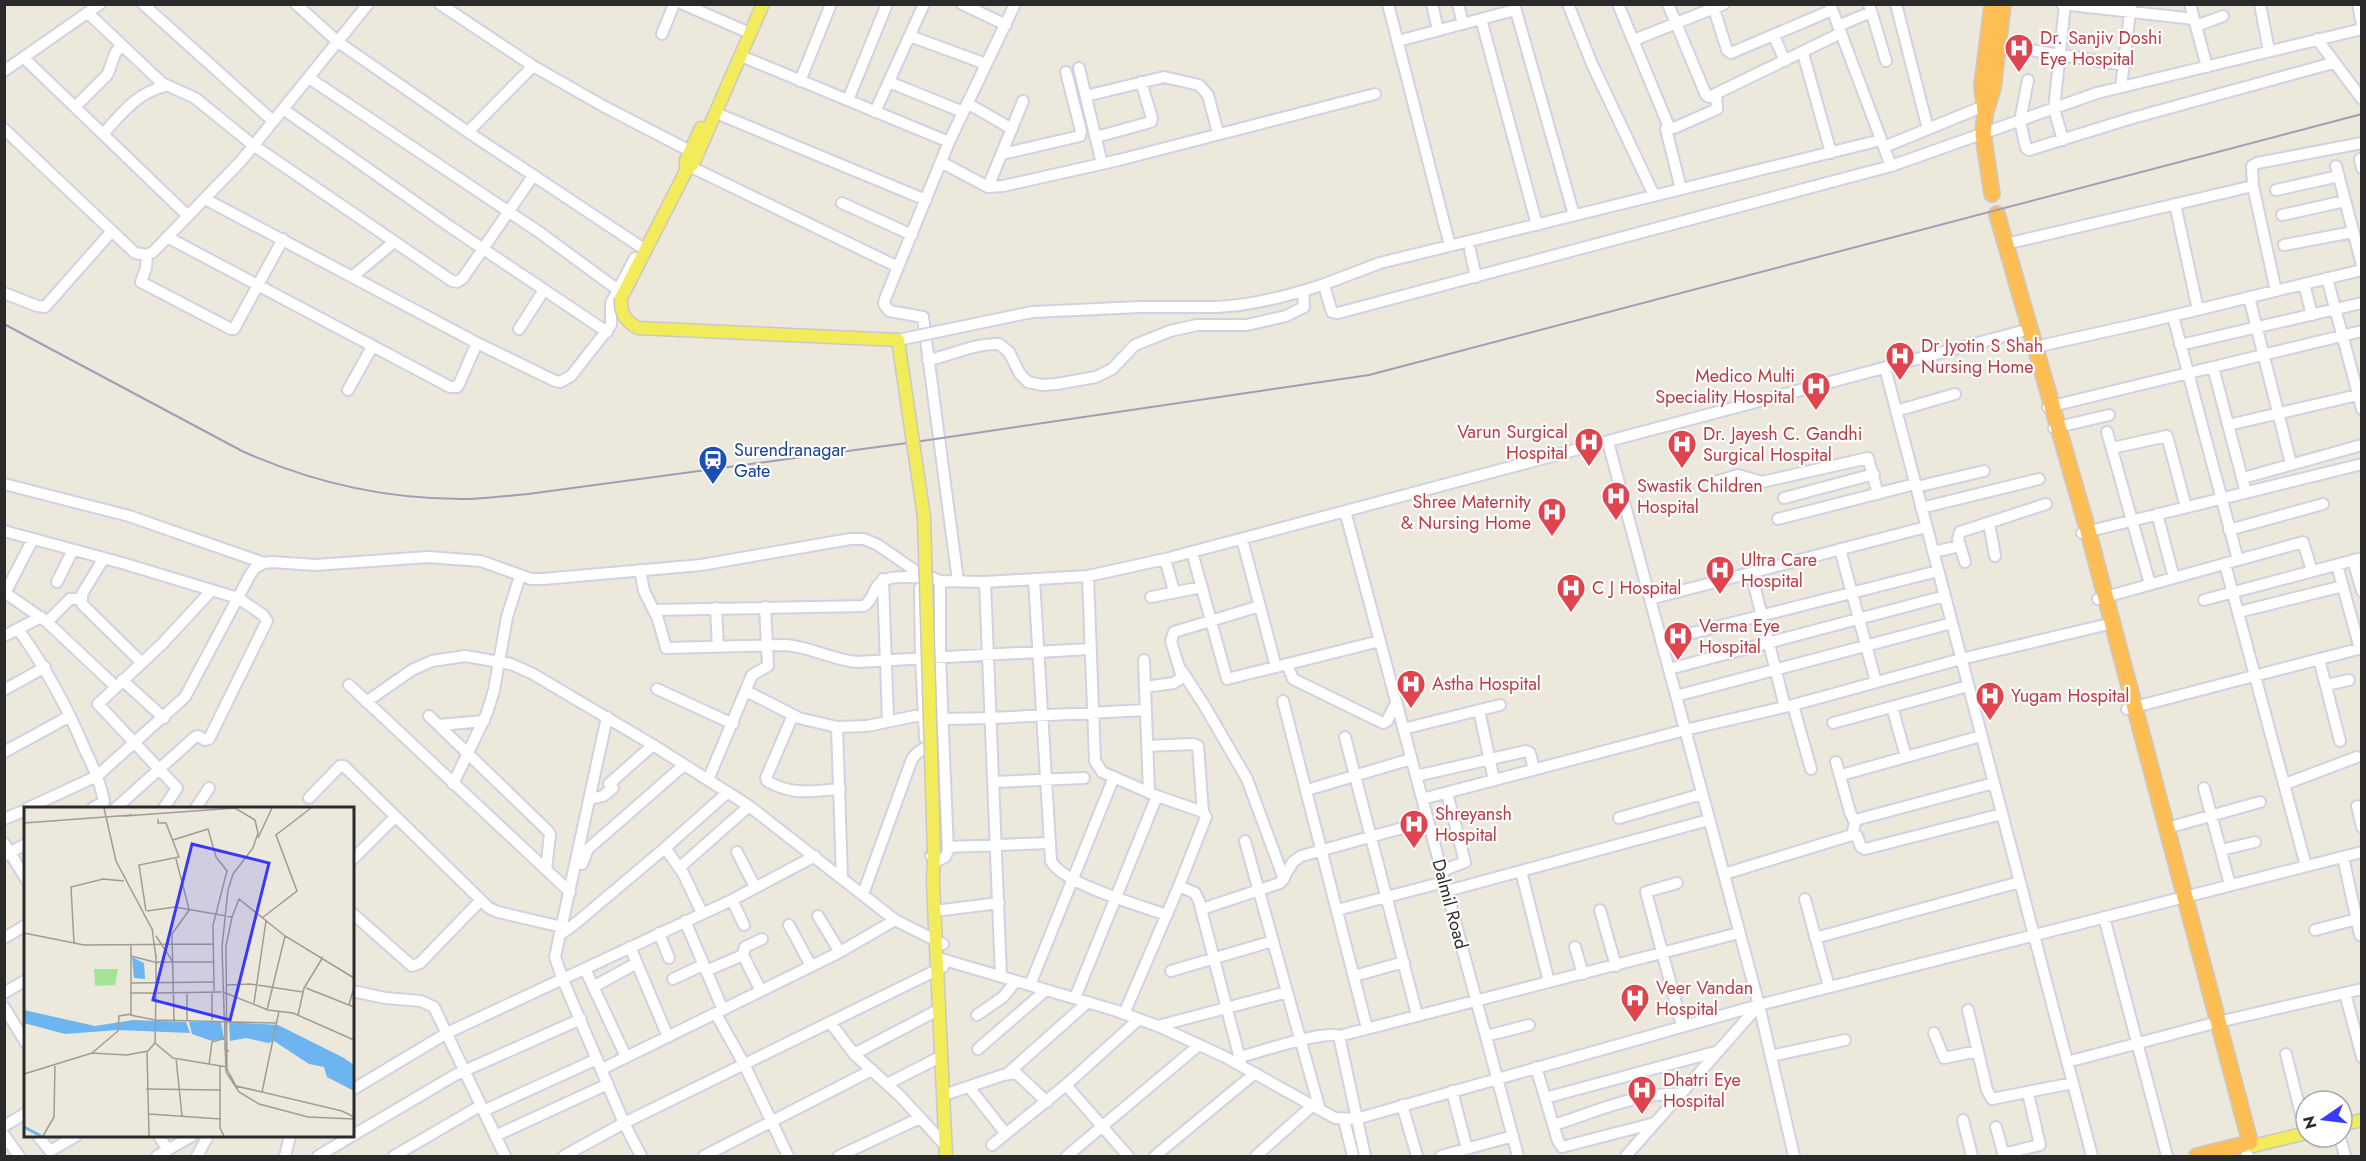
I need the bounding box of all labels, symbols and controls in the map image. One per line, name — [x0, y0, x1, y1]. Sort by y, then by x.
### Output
place label: Dr. Sanjiv Doshi Eye Hospital — [2040, 25, 2162, 72]
hospital icon: Dr. Sanjiv Doshi Eye Hospital — [2003, 32, 2035, 74]
place label: Dr Jyotin S Shah Nursing Home — [1921, 333, 2043, 380]
hospital icon: Dr Jyotin S Shah Nursing Home — [1884, 340, 1916, 382]
place label: Medico Multi Speciality Hospital — [1655, 363, 1795, 410]
hospital icon: Medico Multi Speciality Hospital — [1800, 370, 1832, 412]
place label: Varun Surgical Hospital — [1457, 419, 1568, 466]
place label: Dr. Jayesh C. Gandhi Surgical Hospital — [1703, 421, 1862, 468]
hospital icon: Varun Surgical Hospital — [1573, 426, 1605, 468]
hospital icon: Dr. Jayesh C. Gandhi Surgical Hospital — [1666, 428, 1698, 470]
place label: Surendranagar Gate — [734, 437, 847, 484]
station icon: Surendranagar Gate — [697, 444, 729, 486]
place label: Swastik Children Hospital — [1637, 473, 1763, 520]
hospital icon: Swastik Children Hospital — [1600, 480, 1632, 522]
place label: Shree Maternity & Nursing Home — [1401, 489, 1531, 536]
hospital icon: Shree Maternity & Nursing Home — [1536, 496, 1568, 538]
place label: Ultra Care Hospital — [1741, 547, 1817, 594]
hospital icon: Ultra Care Hospital — [1704, 554, 1736, 596]
hospital icon: C J Hospital — [1555, 572, 1587, 614]
place label: C J Hospital — [1592, 575, 1681, 601]
place label: Verma Eye Hospital — [1699, 613, 1780, 660]
hospital icon: Verma Eye Hospital — [1662, 620, 1694, 662]
hospital icon: Astha Hospital — [1395, 668, 1427, 710]
place label: Astha Hospital — [1432, 671, 1541, 697]
hospital icon: Yugam Hospital — [1974, 680, 2006, 722]
place label: Yugam Hospital — [2011, 683, 2129, 709]
place label: Shreyansh Hospital — [1435, 801, 1512, 848]
inset map — [24, 807, 354, 1137]
hospital icon: Shreyansh Hospital — [1398, 808, 1430, 850]
street label: Dalmil Road — [1426, 856, 1474, 952]
place label: Veer Vandan Hospital — [1656, 975, 1753, 1022]
hospital icon: Veer Vandan Hospital — [1619, 982, 1651, 1024]
place label: Dhatri Eye Hospital — [1663, 1067, 1741, 1114]
hospital icon: Dhatri Eye Hospital — [1626, 1074, 1658, 1116]
north arrow — [2294, 1089, 2354, 1149]
text: N — [2297, 1114, 2323, 1131]

